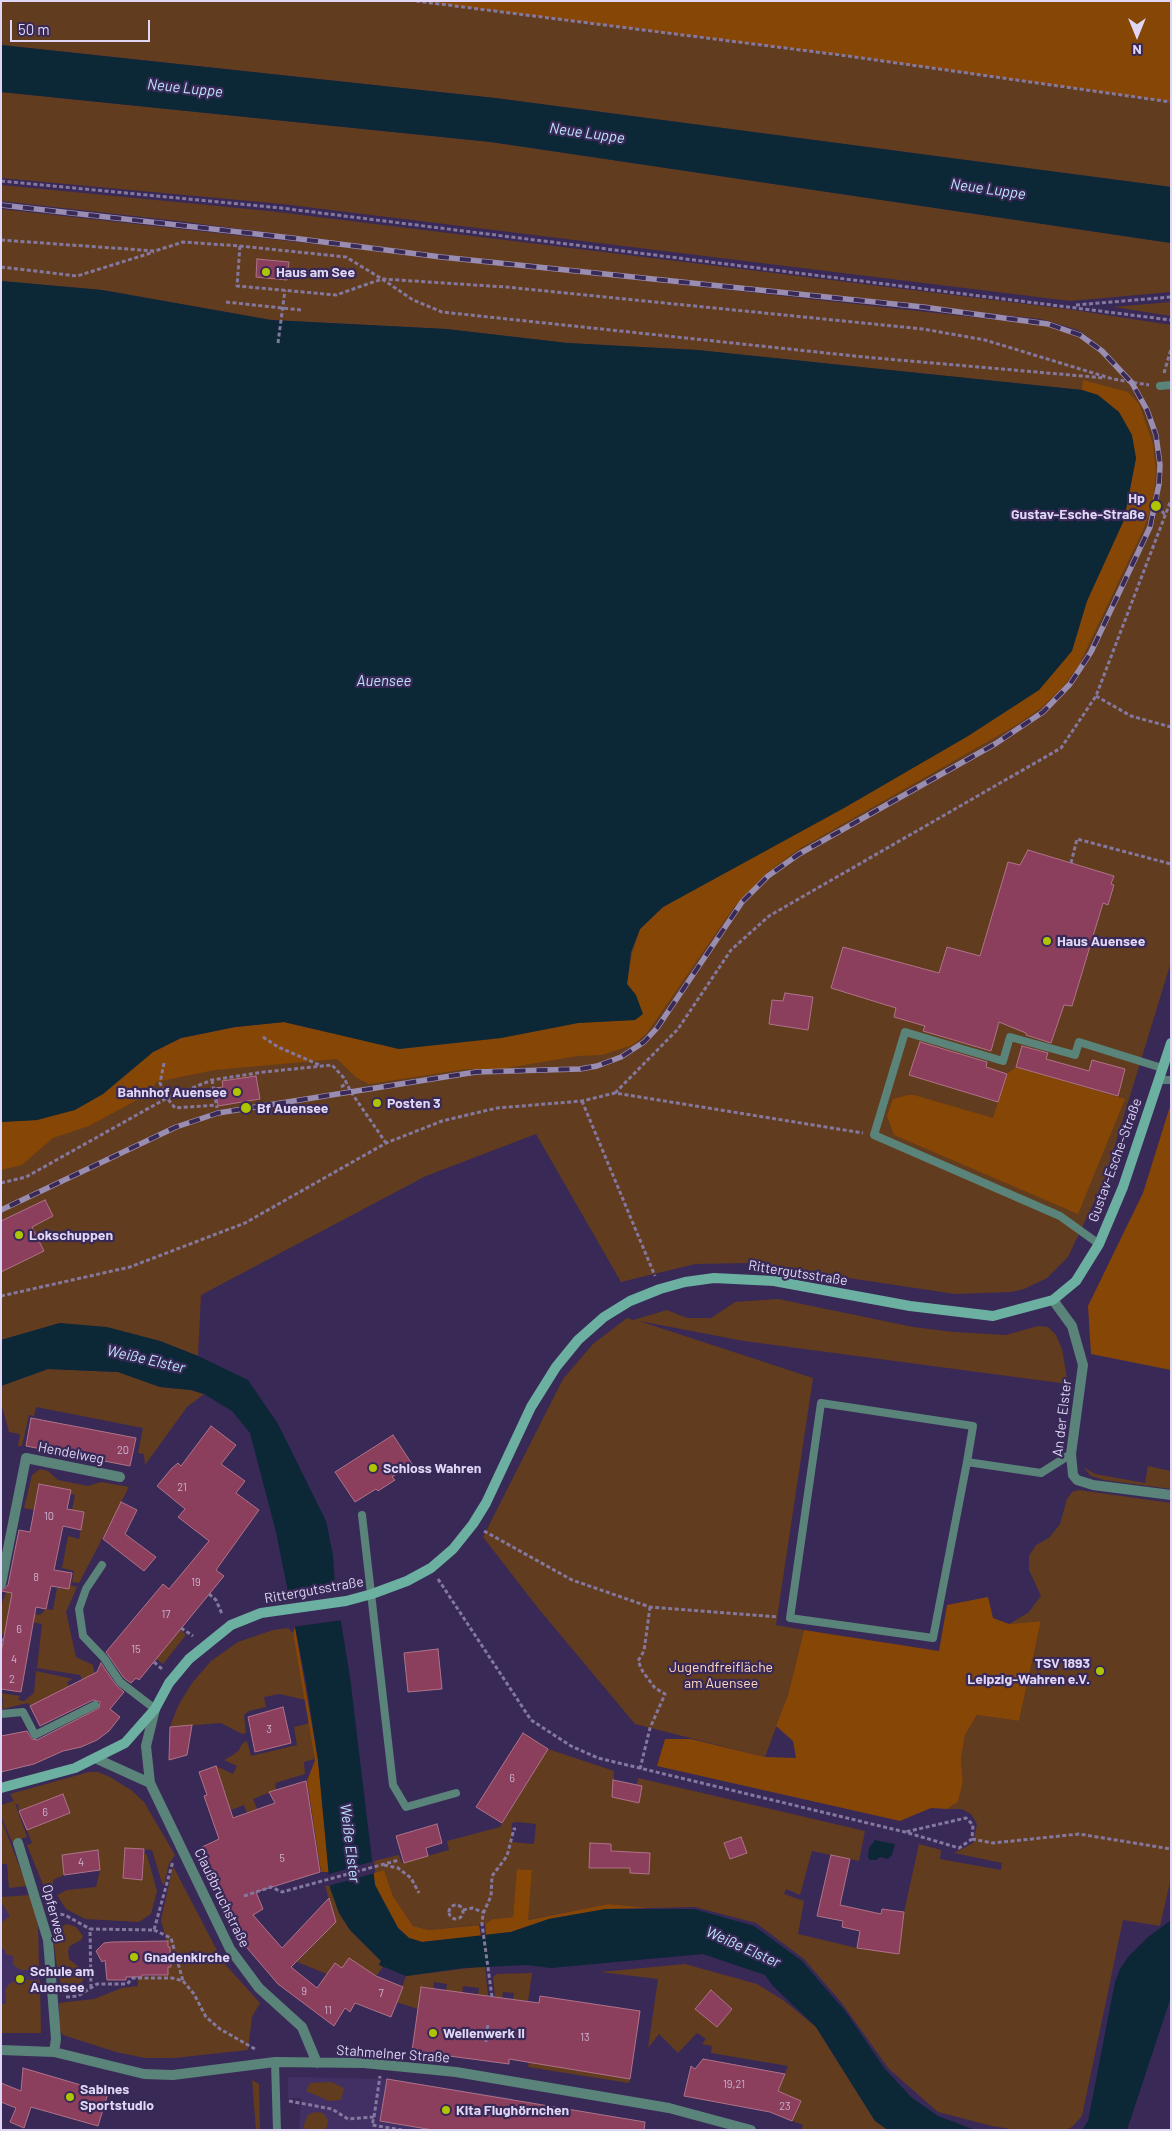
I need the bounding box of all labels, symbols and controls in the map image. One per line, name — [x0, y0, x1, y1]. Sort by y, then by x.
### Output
scale bar — [12, 10, 152, 42]
north arrow — [1112, 10, 1162, 60]
text: 50 m — [18, 20, 50, 38]
text: N — [1132, 42, 1142, 59]
water label: Neue Luppe — [146, 75, 224, 101]
water label: Neue Luppe — [548, 119, 626, 147]
water label: Neue Luppe — [949, 175, 1027, 203]
place label: Haus am See — [276, 264, 355, 280]
marker: Haus am See — [260, 266, 272, 278]
place label: Hp Gustav-Esche-Straße — [1011, 490, 1145, 522]
marker: Hp Gustav-Esche-Straße — [1149, 499, 1163, 513]
water label: Auensee — [357, 672, 411, 690]
place label: Haus Auensee — [1057, 933, 1145, 949]
marker: Haus Auensee — [1041, 935, 1053, 947]
place label: Bahnhof Auensee — [118, 1084, 227, 1100]
marker: Bahnhof Auensee — [231, 1086, 243, 1098]
place label: Posten 3 — [387, 1095, 441, 1111]
street label: Gustav-Esche-Straße — [1085, 1096, 1145, 1224]
marker: Posten 3 — [371, 1097, 383, 1109]
place label: Bf Auensee — [257, 1100, 328, 1116]
marker: Bf Auensee — [239, 1101, 253, 1115]
place label: Lokschuppen — [29, 1227, 113, 1243]
marker: Lokschuppen — [13, 1229, 25, 1241]
street label: Rittergutsstraße — [747, 1257, 849, 1289]
water label: Weiße Elster — [105, 1341, 187, 1377]
street label: An der Elster — [1049, 1378, 1075, 1458]
street label: Hendelweg — [36, 1438, 106, 1468]
house number: 20 — [117, 1443, 129, 1457]
place label: Schloss Wahren — [383, 1460, 481, 1476]
marker: Schloss Wahren — [367, 1462, 379, 1474]
house number: 21 — [177, 1480, 187, 1494]
house number: 10 — [44, 1509, 54, 1523]
house number: 8 — [33, 1570, 39, 1584]
street label: Rittergutsstraße — [263, 1573, 365, 1607]
house number: 19 — [191, 1575, 201, 1589]
house number: 17 — [161, 1607, 171, 1621]
house number: 6 — [16, 1622, 22, 1636]
house number: 15 — [131, 1642, 141, 1656]
house number: 4 — [11, 1652, 17, 1666]
place label: TSV 1893 Leipzig-Wahren e.V. — [967, 1655, 1090, 1688]
park label: Jugendfreifläche am Auensee — [669, 1659, 773, 1691]
marker: TSV 1893 Leipzig-Wahren e.V. — [1094, 1665, 1106, 1677]
house number: 2 — [9, 1672, 15, 1686]
house number: 3 — [266, 1722, 272, 1736]
house number: 6 — [509, 1771, 515, 1785]
water label: Weiße Elster — [336, 1802, 364, 1884]
house number: 6 — [42, 1805, 48, 1819]
street label: Claußbruchstraße — [191, 1846, 253, 1950]
house number: 5 — [279, 1851, 285, 1865]
house number: 4 — [78, 1855, 84, 1869]
street label: Opferweg — [38, 1883, 70, 1943]
water label: Weiße Elster — [703, 1923, 783, 1971]
place label: Gnadenkirche — [144, 1949, 230, 1965]
marker: Gnadenkirche — [128, 1951, 140, 1963]
place label: Schule am Auensee — [30, 1963, 94, 1995]
marker: Schule am Auensee — [14, 1973, 26, 1985]
house number: 9 — [301, 1984, 307, 1998]
house number: 7 — [378, 1986, 384, 2000]
house number: 11 — [324, 2003, 332, 2017]
place label: Wellenwerk II — [443, 2025, 525, 2041]
marker: Wellenwerk II — [427, 2027, 439, 2039]
house number: 13 — [580, 2030, 590, 2044]
street label: Stahmelner Straße — [336, 2042, 450, 2066]
house number: 19,21 — [723, 2077, 745, 2091]
place label: Sabines Sportstudio — [80, 2081, 154, 2114]
marker: Sabines Sportstudio — [64, 2091, 76, 2103]
house number: 23 — [779, 2099, 791, 2113]
place label: Kita Flughörnchen — [456, 2102, 569, 2118]
marker: Kita Flughörnchen — [440, 2104, 452, 2116]

